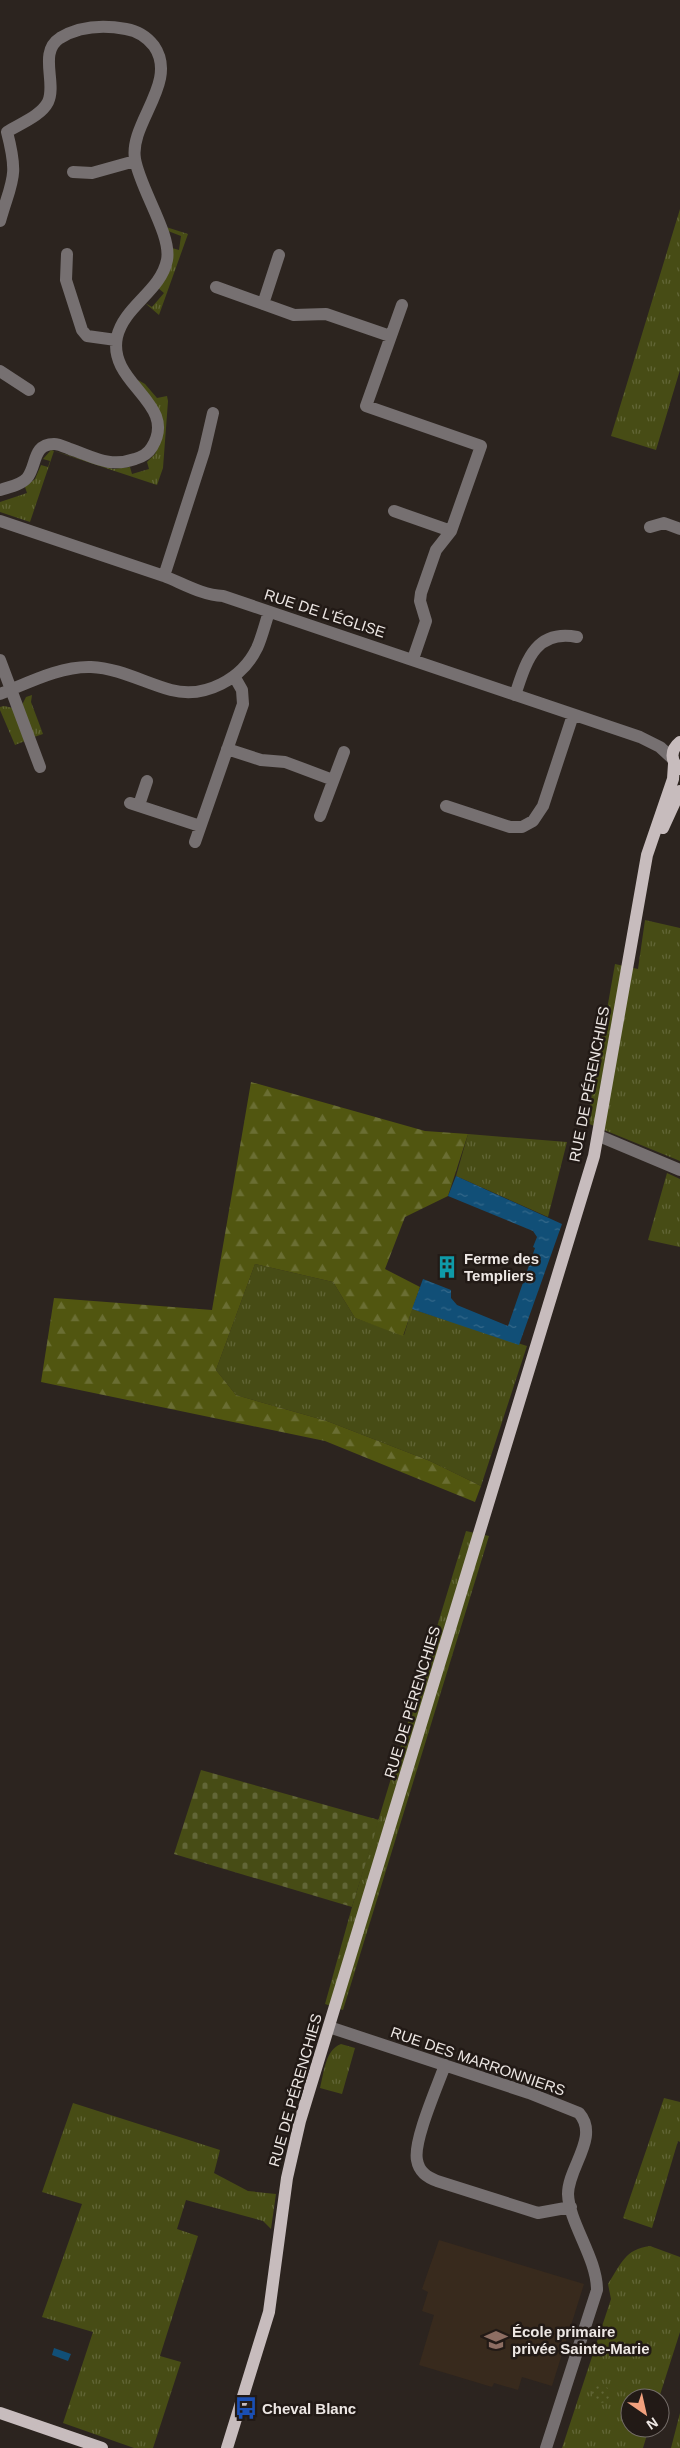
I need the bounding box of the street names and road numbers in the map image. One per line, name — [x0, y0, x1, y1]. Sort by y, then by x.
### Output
street label: RUE DE L'ÉGLISE — [262, 585, 388, 641]
street label: RUE DE PÉRENCHIES — [566, 1005, 612, 1163]
street label: RUE DE PÉRENCHIES — [381, 1624, 443, 1780]
street label: RUE DE PÉRENCHIES — [265, 2012, 325, 2168]
street label: RUE DES MARRONNIERS — [389, 2023, 567, 2099]

